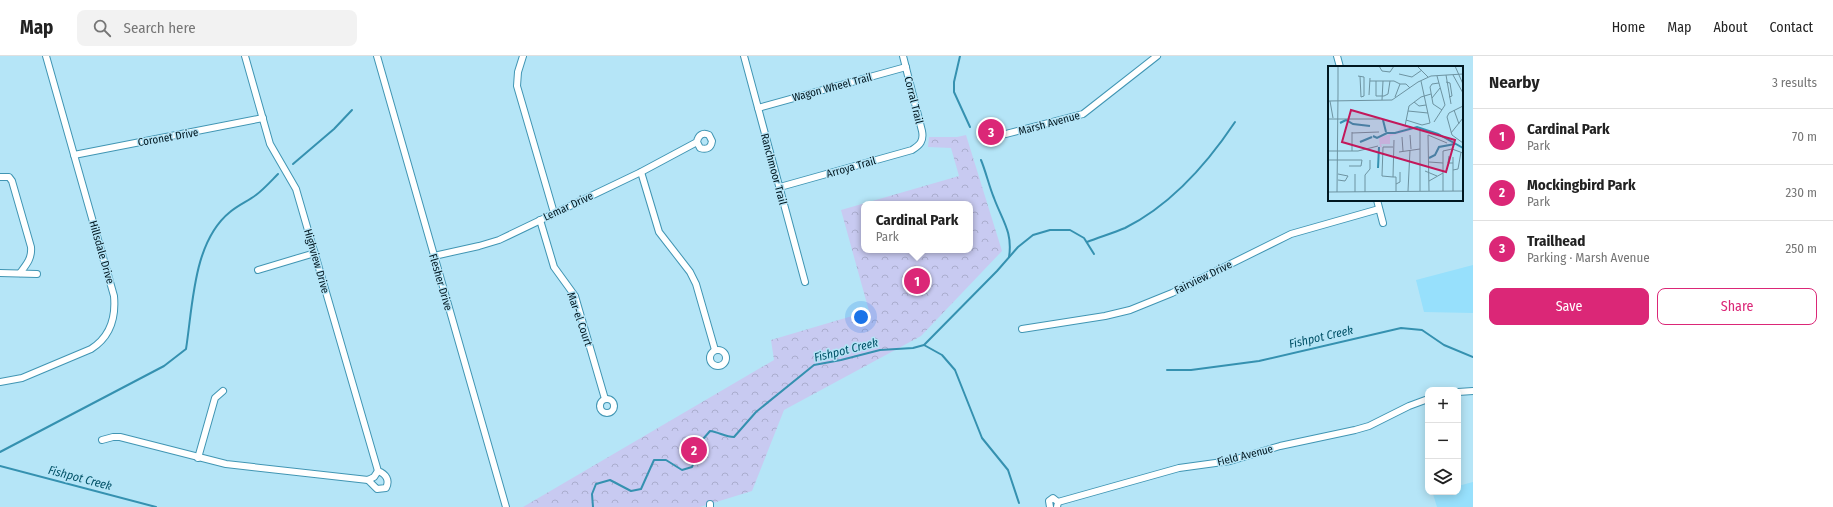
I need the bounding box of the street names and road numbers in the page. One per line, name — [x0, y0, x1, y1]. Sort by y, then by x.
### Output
street label: Wagon Wheel Trail — [791, 71, 874, 104]
street label: Corral Trail — [901, 75, 926, 125]
street label: Marsh Avenue — [1017, 109, 1081, 138]
street label: Coronet Drive — [137, 126, 199, 149]
street label: Ranchmoor Trail — [758, 132, 789, 206]
street label: Arroya Trail — [825, 154, 878, 181]
street label: Lemar Drive — [541, 189, 595, 224]
street label: Hillsdale Drive — [86, 219, 117, 285]
street label: Highview Drive — [301, 227, 332, 295]
street label: Flesher Drive — [426, 252, 455, 312]
street label: Fairview Drive — [1172, 258, 1234, 297]
street label: Mar-el Court — [564, 291, 595, 348]
street label: Field Avenue — [1216, 442, 1274, 469]

